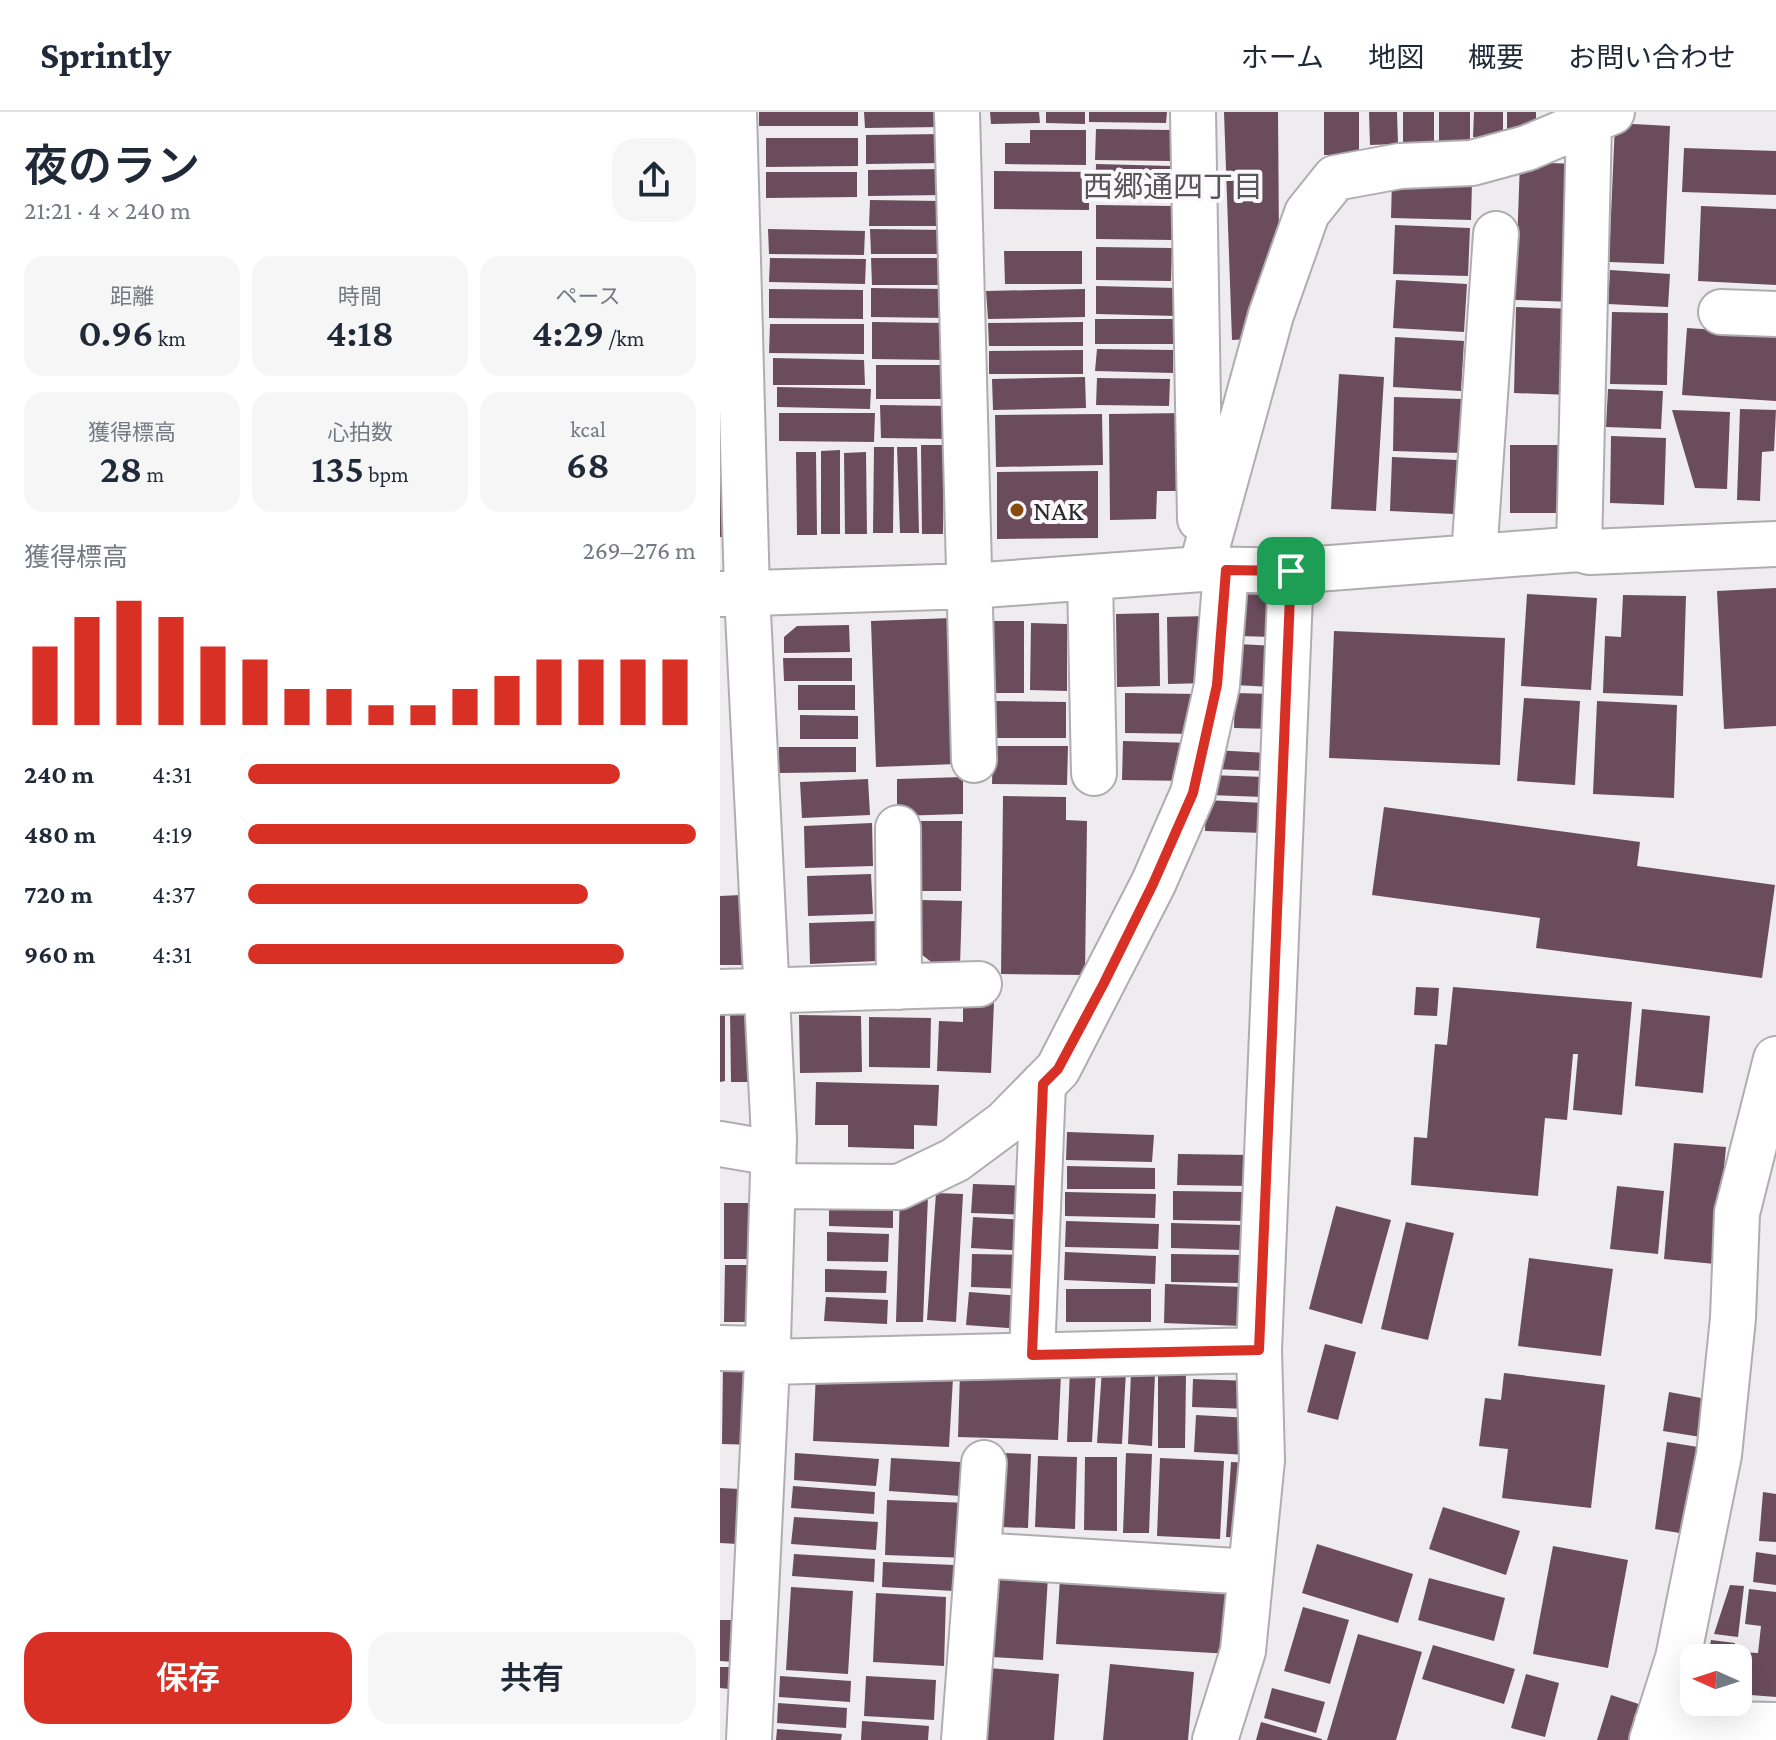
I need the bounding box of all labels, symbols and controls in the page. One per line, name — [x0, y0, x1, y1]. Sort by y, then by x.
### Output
text: Sprintly — [40, 34, 171, 76]
text: ホーム — [1241, 42, 1324, 73]
text: 地図 — [1368, 42, 1424, 73]
text: 概要 — [1468, 42, 1524, 73]
text: お問い合わせ — [1568, 42, 1736, 73]
button: share — [612, 138, 696, 222]
text: 夜のラン — [24, 142, 200, 190]
district label: 西郷通四丁目 — [1083, 170, 1263, 203]
text: 21:21 · 4 × 240 m — [24, 196, 191, 225]
text: 距離 — [110, 284, 154, 309]
text: 時間 — [338, 284, 382, 309]
text: ペース — [556, 284, 620, 309]
text: 0.96 — [78, 310, 154, 355]
text: 4:18 — [326, 310, 394, 355]
text: 4:29 — [532, 310, 604, 355]
text: km — [154, 326, 186, 351]
text: /km — [604, 326, 644, 351]
text: kcal — [570, 417, 606, 442]
text: 獲得標高 — [88, 420, 176, 445]
text: 心拍数 — [327, 420, 393, 445]
text: 68 — [566, 442, 610, 487]
text: 28 — [100, 446, 142, 491]
text: 135 — [311, 446, 364, 491]
text: m — [142, 462, 164, 487]
text: bpm — [364, 462, 409, 487]
place label: NAK — [1033, 495, 1084, 526]
marker: NAK — [1008, 501, 1026, 519]
text: 269–276 m — [582, 536, 696, 565]
pin — [1257, 537, 1325, 605]
text: 獲得標高 — [24, 543, 128, 572]
icon: arrive — [1269, 549, 1313, 593]
text: 240 m — [24, 760, 94, 789]
text: 4:31 — [152, 760, 192, 789]
text: 480 m — [24, 820, 96, 849]
text: 4:19 — [152, 820, 193, 849]
text: 720 m — [24, 880, 93, 909]
text: 4:37 — [152, 880, 195, 909]
text: 960 m — [24, 940, 95, 969]
text: 4:31 — [152, 940, 192, 969]
button: 保存 — [24, 1632, 352, 1724]
button: 共有 — [368, 1632, 696, 1724]
north arrow — [1680, 1644, 1752, 1716]
map controls — [1680, 1644, 1752, 1716]

